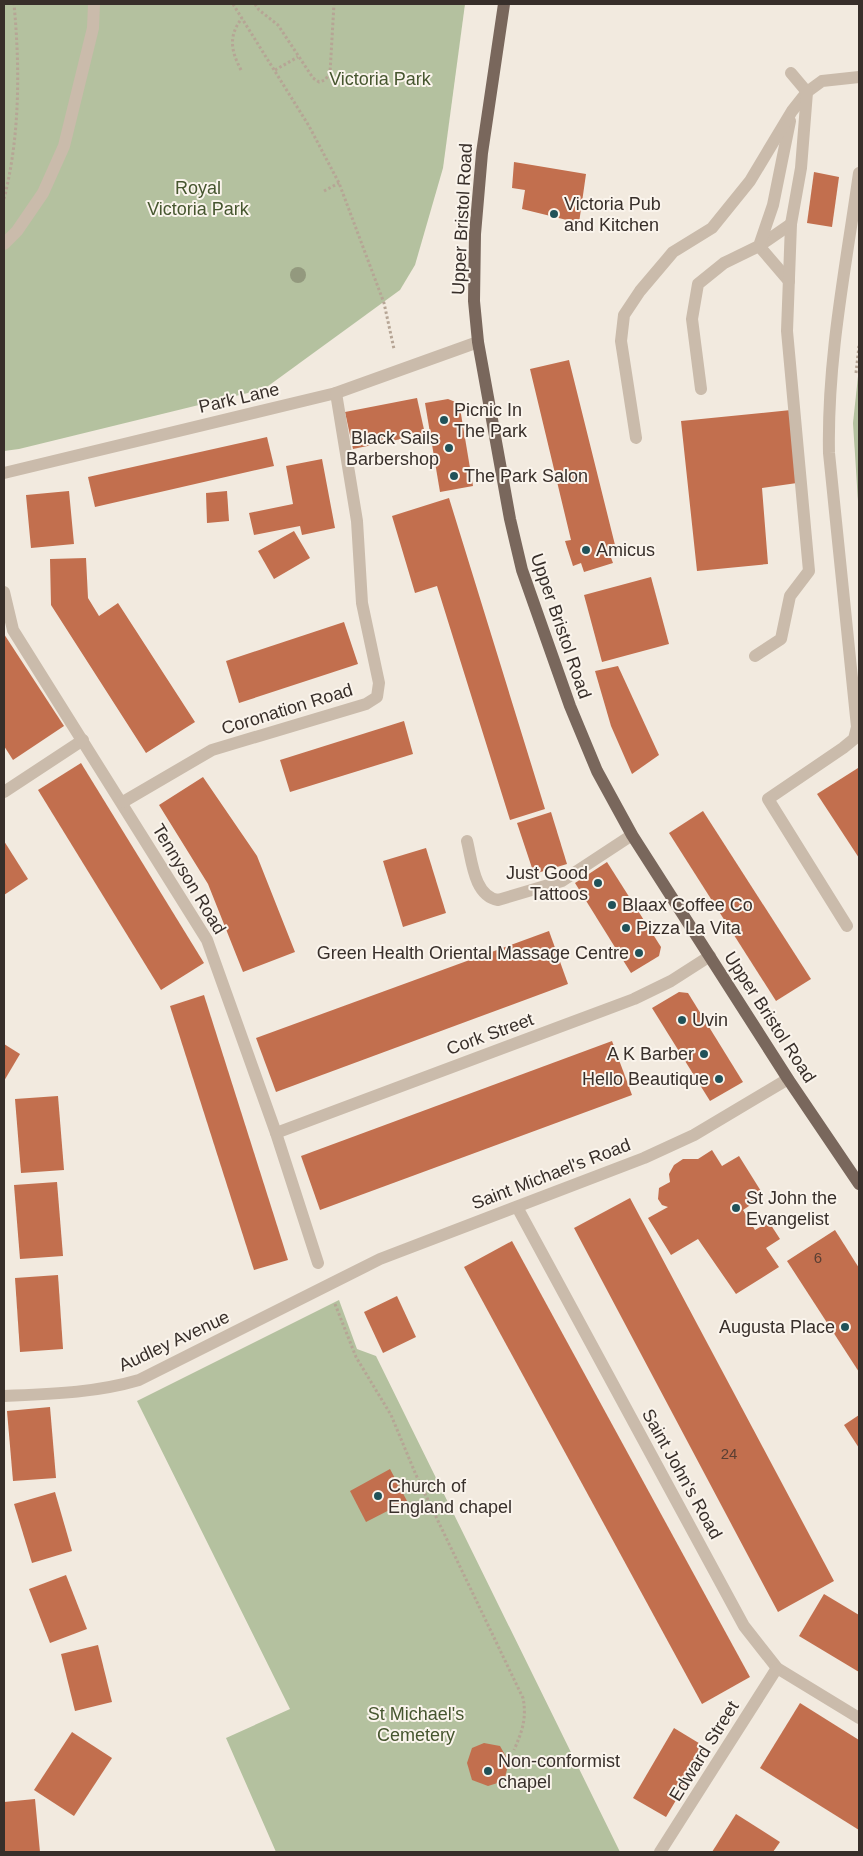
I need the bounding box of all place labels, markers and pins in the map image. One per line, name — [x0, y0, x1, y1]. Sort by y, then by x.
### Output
place label: Victoria Pub and Kitchen — [564, 194, 661, 235]
marker: Victoria Pub and Kitchen — [548, 208, 560, 220]
place label: Picnic In The Park — [454, 400, 528, 441]
marker: Picnic In The Park — [438, 414, 450, 426]
place label: Black Sails Barbershop — [346, 428, 439, 469]
marker: Black Sails Barbershop — [443, 442, 455, 454]
place label: The Park Salon — [464, 466, 588, 486]
marker: The Park Salon — [448, 470, 460, 482]
place label: Amicus — [596, 540, 655, 560]
marker: Amicus — [580, 544, 592, 556]
place label: Just Good Tattoos — [506, 863, 588, 904]
marker: Just Good Tattoos — [592, 877, 604, 889]
place label: Blaax Coffee Co — [622, 895, 753, 915]
marker: Blaax Coffee Co — [606, 899, 618, 911]
place label: Pizza La Vita — [636, 918, 742, 938]
marker: Pizza La Vita — [620, 922, 632, 934]
place label: Green Health Oriental Massage Centre — [317, 943, 629, 963]
marker: Green Health Oriental Massage Centre — [633, 947, 645, 959]
place label: Uvin — [692, 1010, 728, 1030]
marker: Uvin — [676, 1014, 688, 1026]
place label: A K Barber — [607, 1044, 694, 1064]
marker: A K Barber — [698, 1048, 710, 1060]
place label: Hello Beautique — [582, 1069, 709, 1089]
marker: Hello Beautique — [713, 1073, 725, 1085]
place label: St John the Evangelist — [746, 1188, 837, 1229]
marker: St John the Evangelist — [730, 1202, 742, 1214]
place label: Augusta Place — [719, 1317, 835, 1337]
marker: Augusta Place — [839, 1321, 851, 1333]
place label: Church of England chapel — [388, 1476, 512, 1517]
marker: Church of England chapel — [372, 1490, 384, 1502]
place label: Non-conformist chapel — [498, 1751, 620, 1792]
marker: Non-conformist chapel — [482, 1765, 494, 1777]

